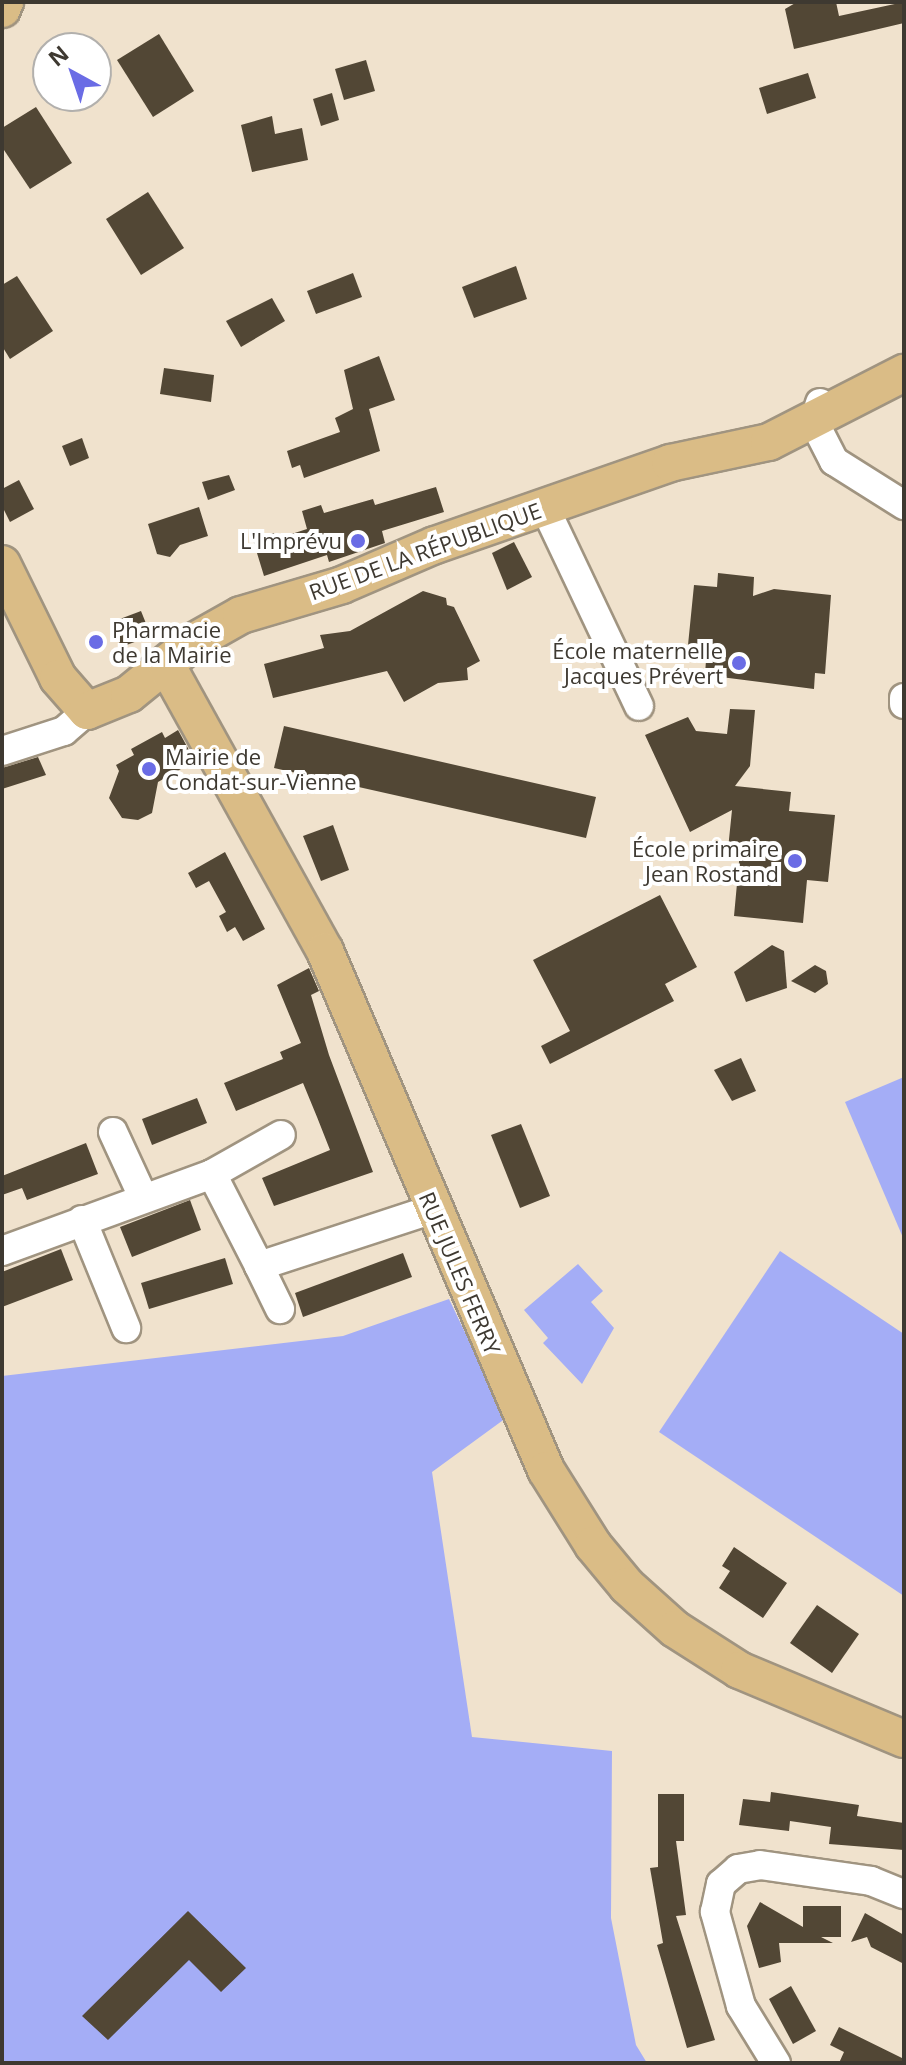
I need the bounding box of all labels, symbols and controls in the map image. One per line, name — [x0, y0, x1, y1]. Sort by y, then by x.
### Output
north arrow — [32, 32, 112, 112]
text: N — [41, 38, 74, 72]
street label: RUE DE LA RÉPUBLIQUE — [305, 497, 545, 605]
place label: L'Imprévu — [240, 528, 342, 554]
marker: L'Imprévu — [349, 532, 367, 550]
place label: Pharmacie de la Mairie — [112, 616, 231, 668]
marker: Pharmacie de la Mairie — [87, 633, 105, 651]
place label: École maternelle Jacques Prévert — [552, 637, 723, 688]
marker: École maternelle Jacques Prévert — [730, 654, 748, 672]
place label: Mairie de Condat-sur-Vienne — [165, 743, 357, 794]
marker: Mairie de Condat-sur-Vienne — [140, 760, 158, 778]
place label: École primaire Jean Rostand — [632, 835, 779, 886]
marker: École primaire Jean Rostand — [786, 852, 804, 870]
street label: RUE JULES FERRY — [414, 1188, 506, 1358]

